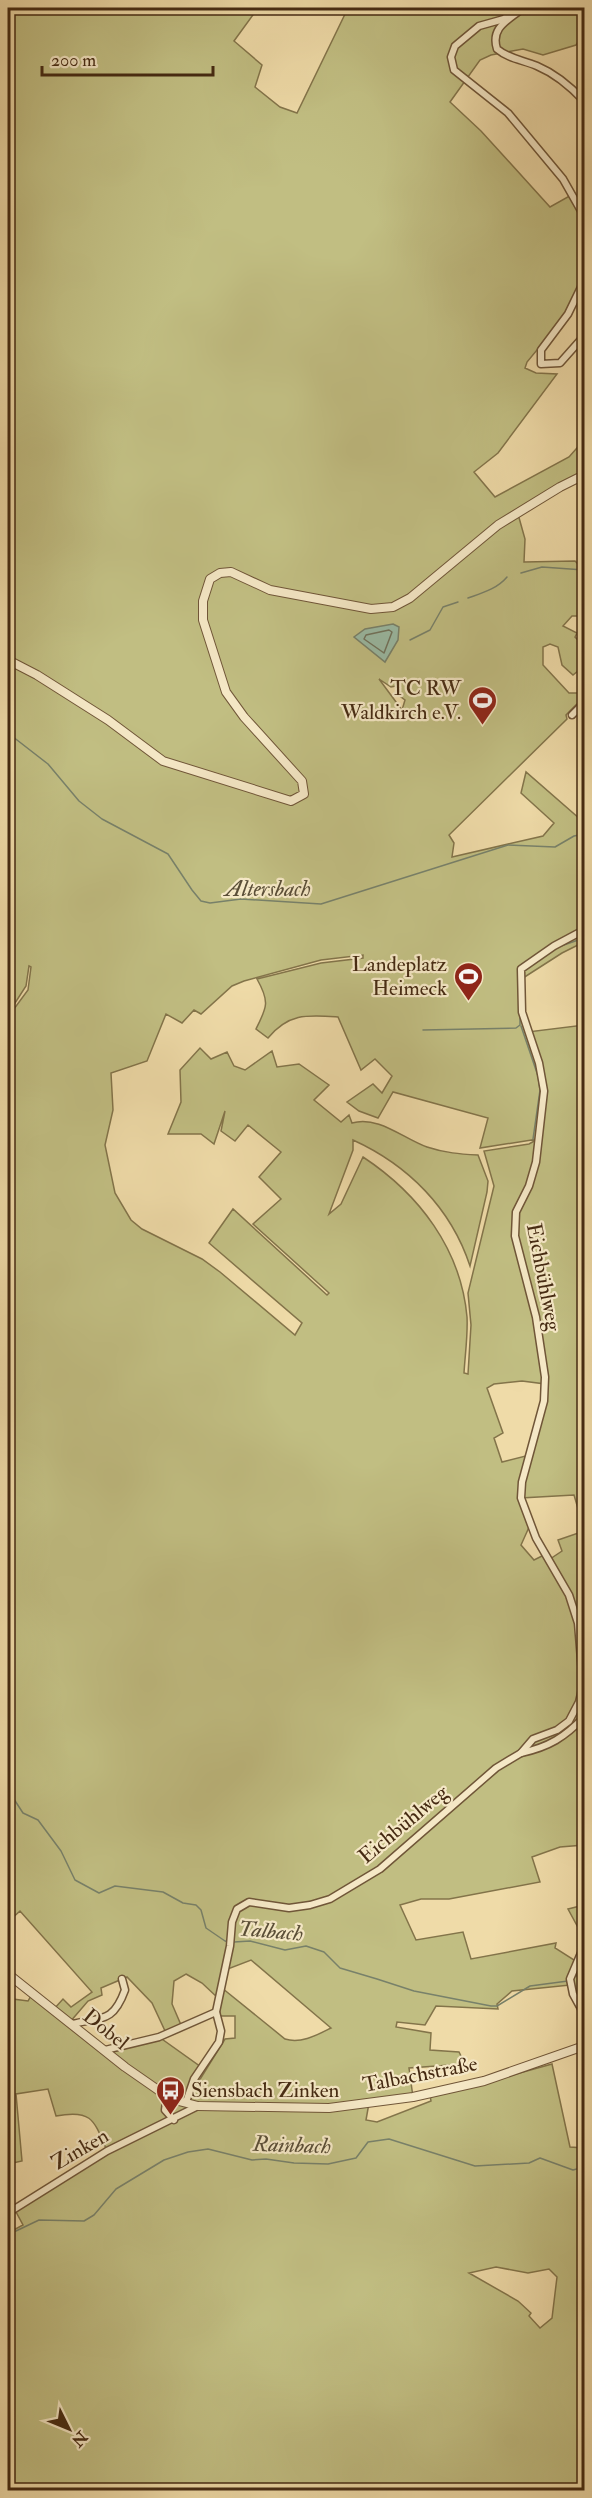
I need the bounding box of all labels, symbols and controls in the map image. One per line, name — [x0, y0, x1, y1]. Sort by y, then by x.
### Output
scale bar — [42, 39, 213, 77]
text: 200 m — [51, 49, 96, 72]
place label: TC RW Waldkirch e.V. — [340, 675, 462, 726]
sports icon: TC RW Waldkirch e.V. — [466, 684, 498, 726]
water label: Altersbach — [223, 875, 311, 903]
place label: Landeplatz Heimeck — [352, 951, 447, 1002]
sports icon: Landeplatz Heimeck — [452, 960, 484, 1002]
street label: Eichbühlweg — [520, 1221, 567, 1334]
street label: Eichbühlweg — [353, 1778, 454, 1870]
water label: Talbach — [237, 1914, 304, 1948]
street label: Dobel — [77, 2003, 135, 2057]
street label: Talbachstraße — [361, 2050, 480, 2099]
bus stop icon: Siensbach Zinken — [154, 2074, 186, 2116]
place label: Siensbach Zinken — [191, 2077, 339, 2104]
street label: Zinken — [47, 2122, 114, 2177]
water label: Rainbach — [251, 2130, 332, 2160]
north arrow — [39, 2399, 99, 2459]
text: N — [67, 2426, 92, 2451]

